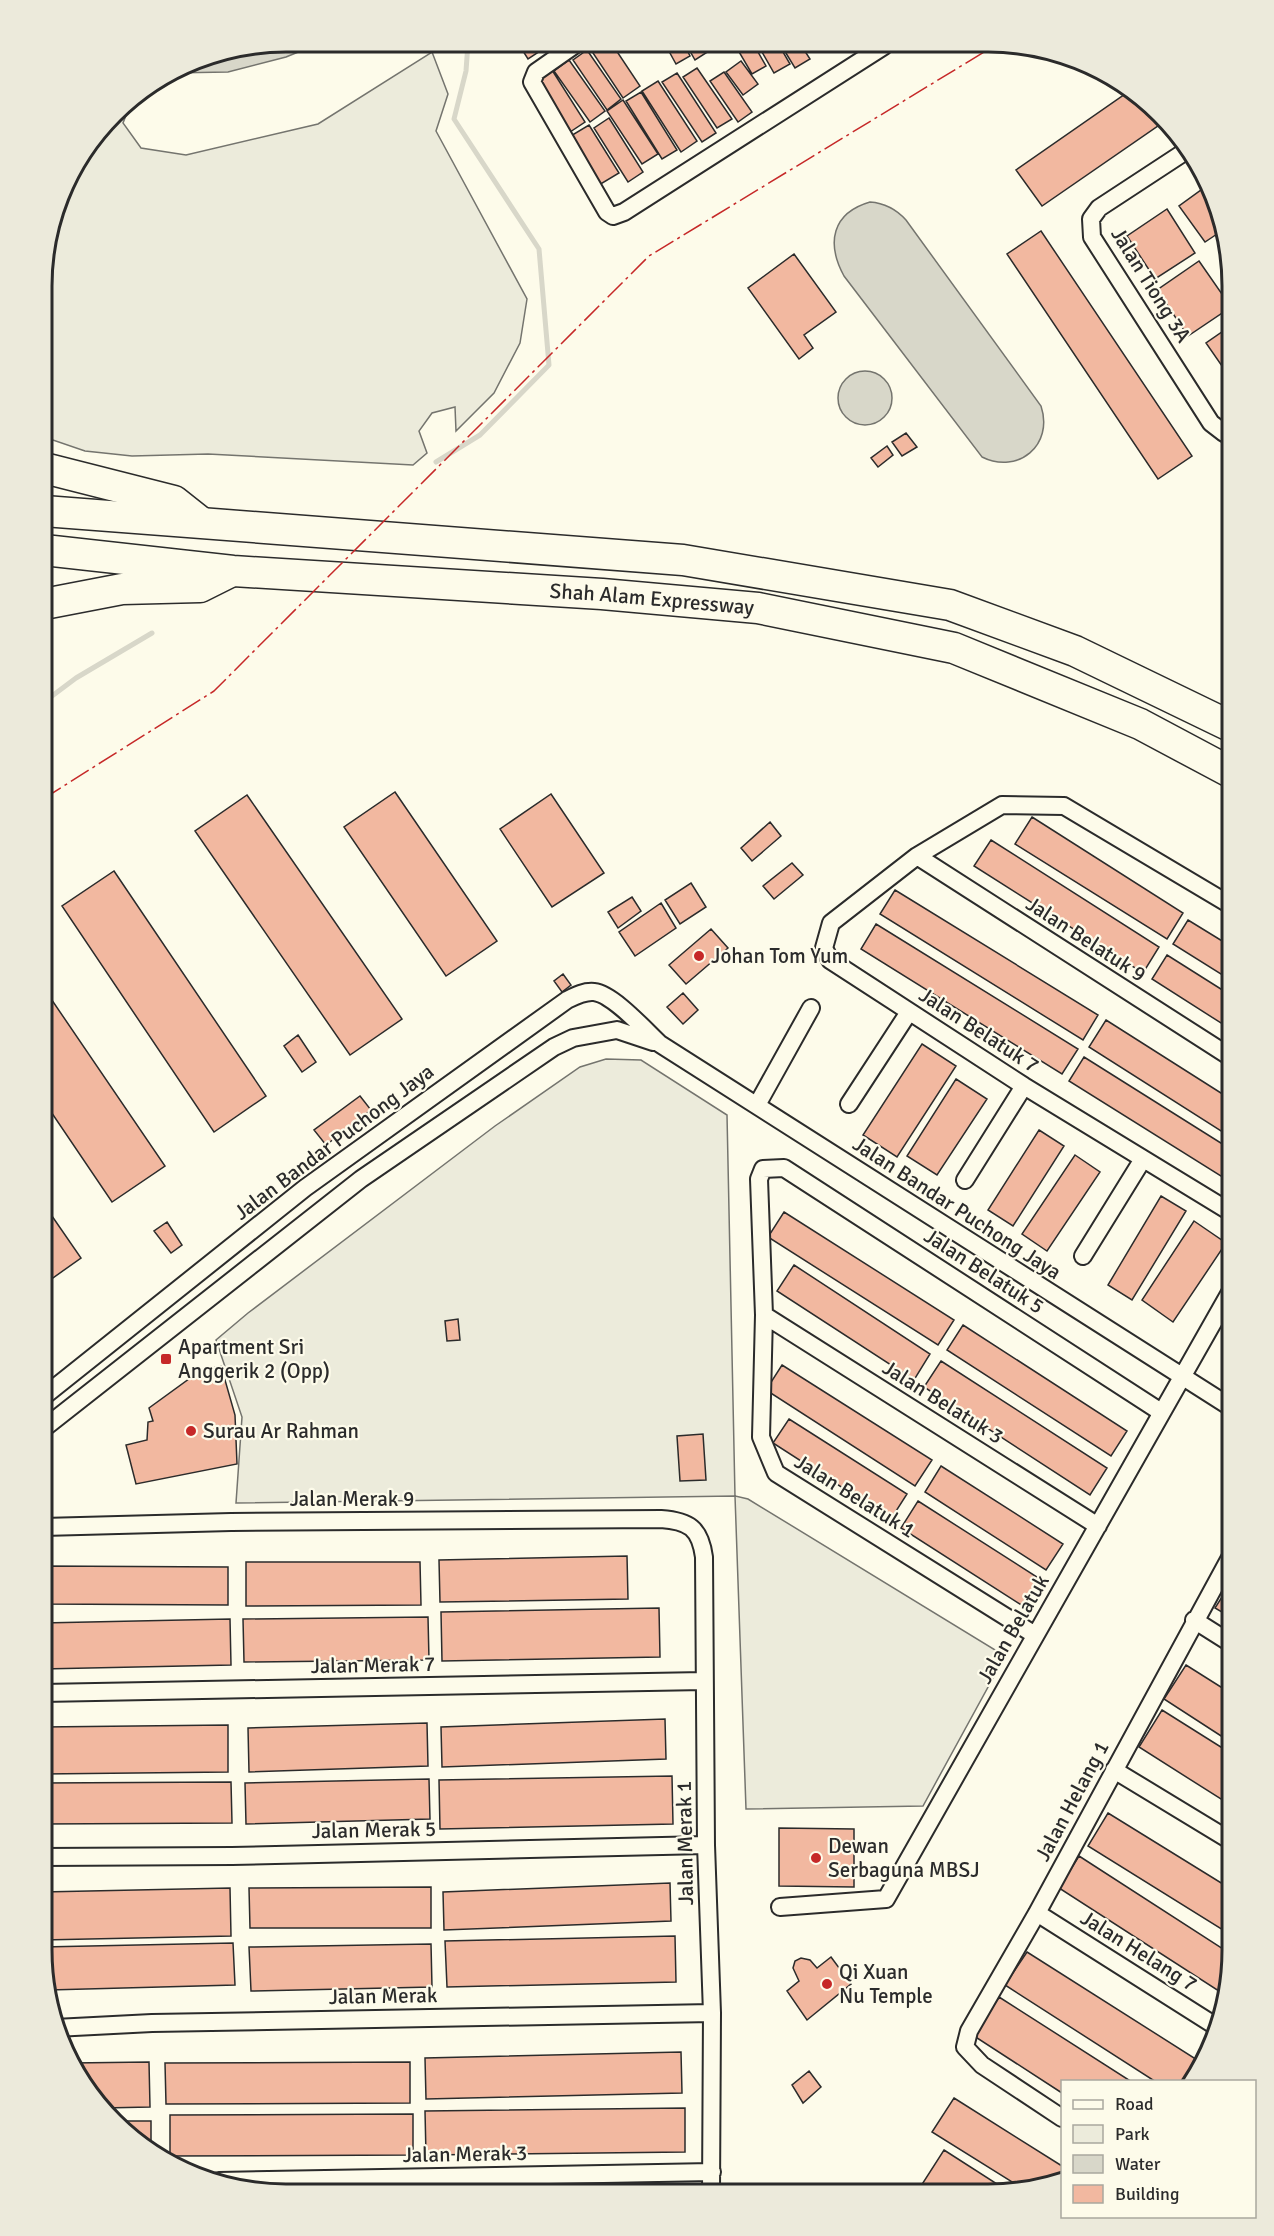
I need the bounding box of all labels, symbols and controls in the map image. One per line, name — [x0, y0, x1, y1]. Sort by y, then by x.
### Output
street label: Jalan Tiong 3A — [1105, 223, 1197, 347]
street label: Shah Alam Expressway — [549, 578, 755, 621]
street label: Jalan Belatuk 9 — [1021, 891, 1151, 987]
place label: Johan Tom Yum — [711, 943, 848, 969]
marker: Johan Tom Yum — [692, 949, 706, 963]
street label: Jalan Belatuk 7 — [914, 982, 1044, 1078]
street label: Jalan Bandar Puchong Jaya — [229, 1058, 439, 1226]
street label: Jalan Bandar Puchong Jaya — [848, 1131, 1066, 1285]
street label: Jalan Belatuk 5 — [919, 1223, 1049, 1319]
place label: Apartment Sri Anggerik 2 (Opp) — [178, 1334, 330, 1384]
marker: Apartment Sri Anggerik 2 (Opp) — [159, 1352, 173, 1366]
street label: Jalan Belatuk 3 — [878, 1355, 1008, 1449]
place label: Surau Ar Rahman — [203, 1418, 359, 1444]
marker: Surau Ar Rahman — [184, 1424, 198, 1438]
street label: Jalan Belatuk 1 — [790, 1449, 920, 1543]
street label: Jalan Merak 9 — [290, 1486, 414, 1512]
street label: Jalan Belatuk — [971, 1569, 1055, 1688]
street label: Jalan Merak 7 — [310, 1651, 436, 1679]
street label: Jalan Helang 1 — [1029, 1736, 1115, 1866]
street label: Jalan Merak 1 — [671, 1780, 699, 1906]
street label: Jalan Merak 5 — [311, 1816, 437, 1844]
place label: Dewan Serbaguna MBSJ — [828, 1833, 980, 1883]
marker: Dewan Serbaguna MBSJ — [809, 1851, 823, 1865]
street label: Jalan Helang 7 — [1076, 1905, 1202, 1997]
place label: Qi Xuan Nu Temple — [839, 1959, 933, 2009]
marker: Qi Xuan Nu Temple — [820, 1977, 834, 1991]
street label: Jalan Merak — [328, 1982, 438, 2010]
legend — [1061, 2080, 1256, 2218]
text: Road — [1115, 2093, 1154, 2115]
text: Park — [1115, 2123, 1150, 2145]
street label: Jalan Merak 3 — [402, 2140, 528, 2168]
text: Water — [1115, 2153, 1161, 2175]
text: Building — [1115, 2183, 1179, 2205]

